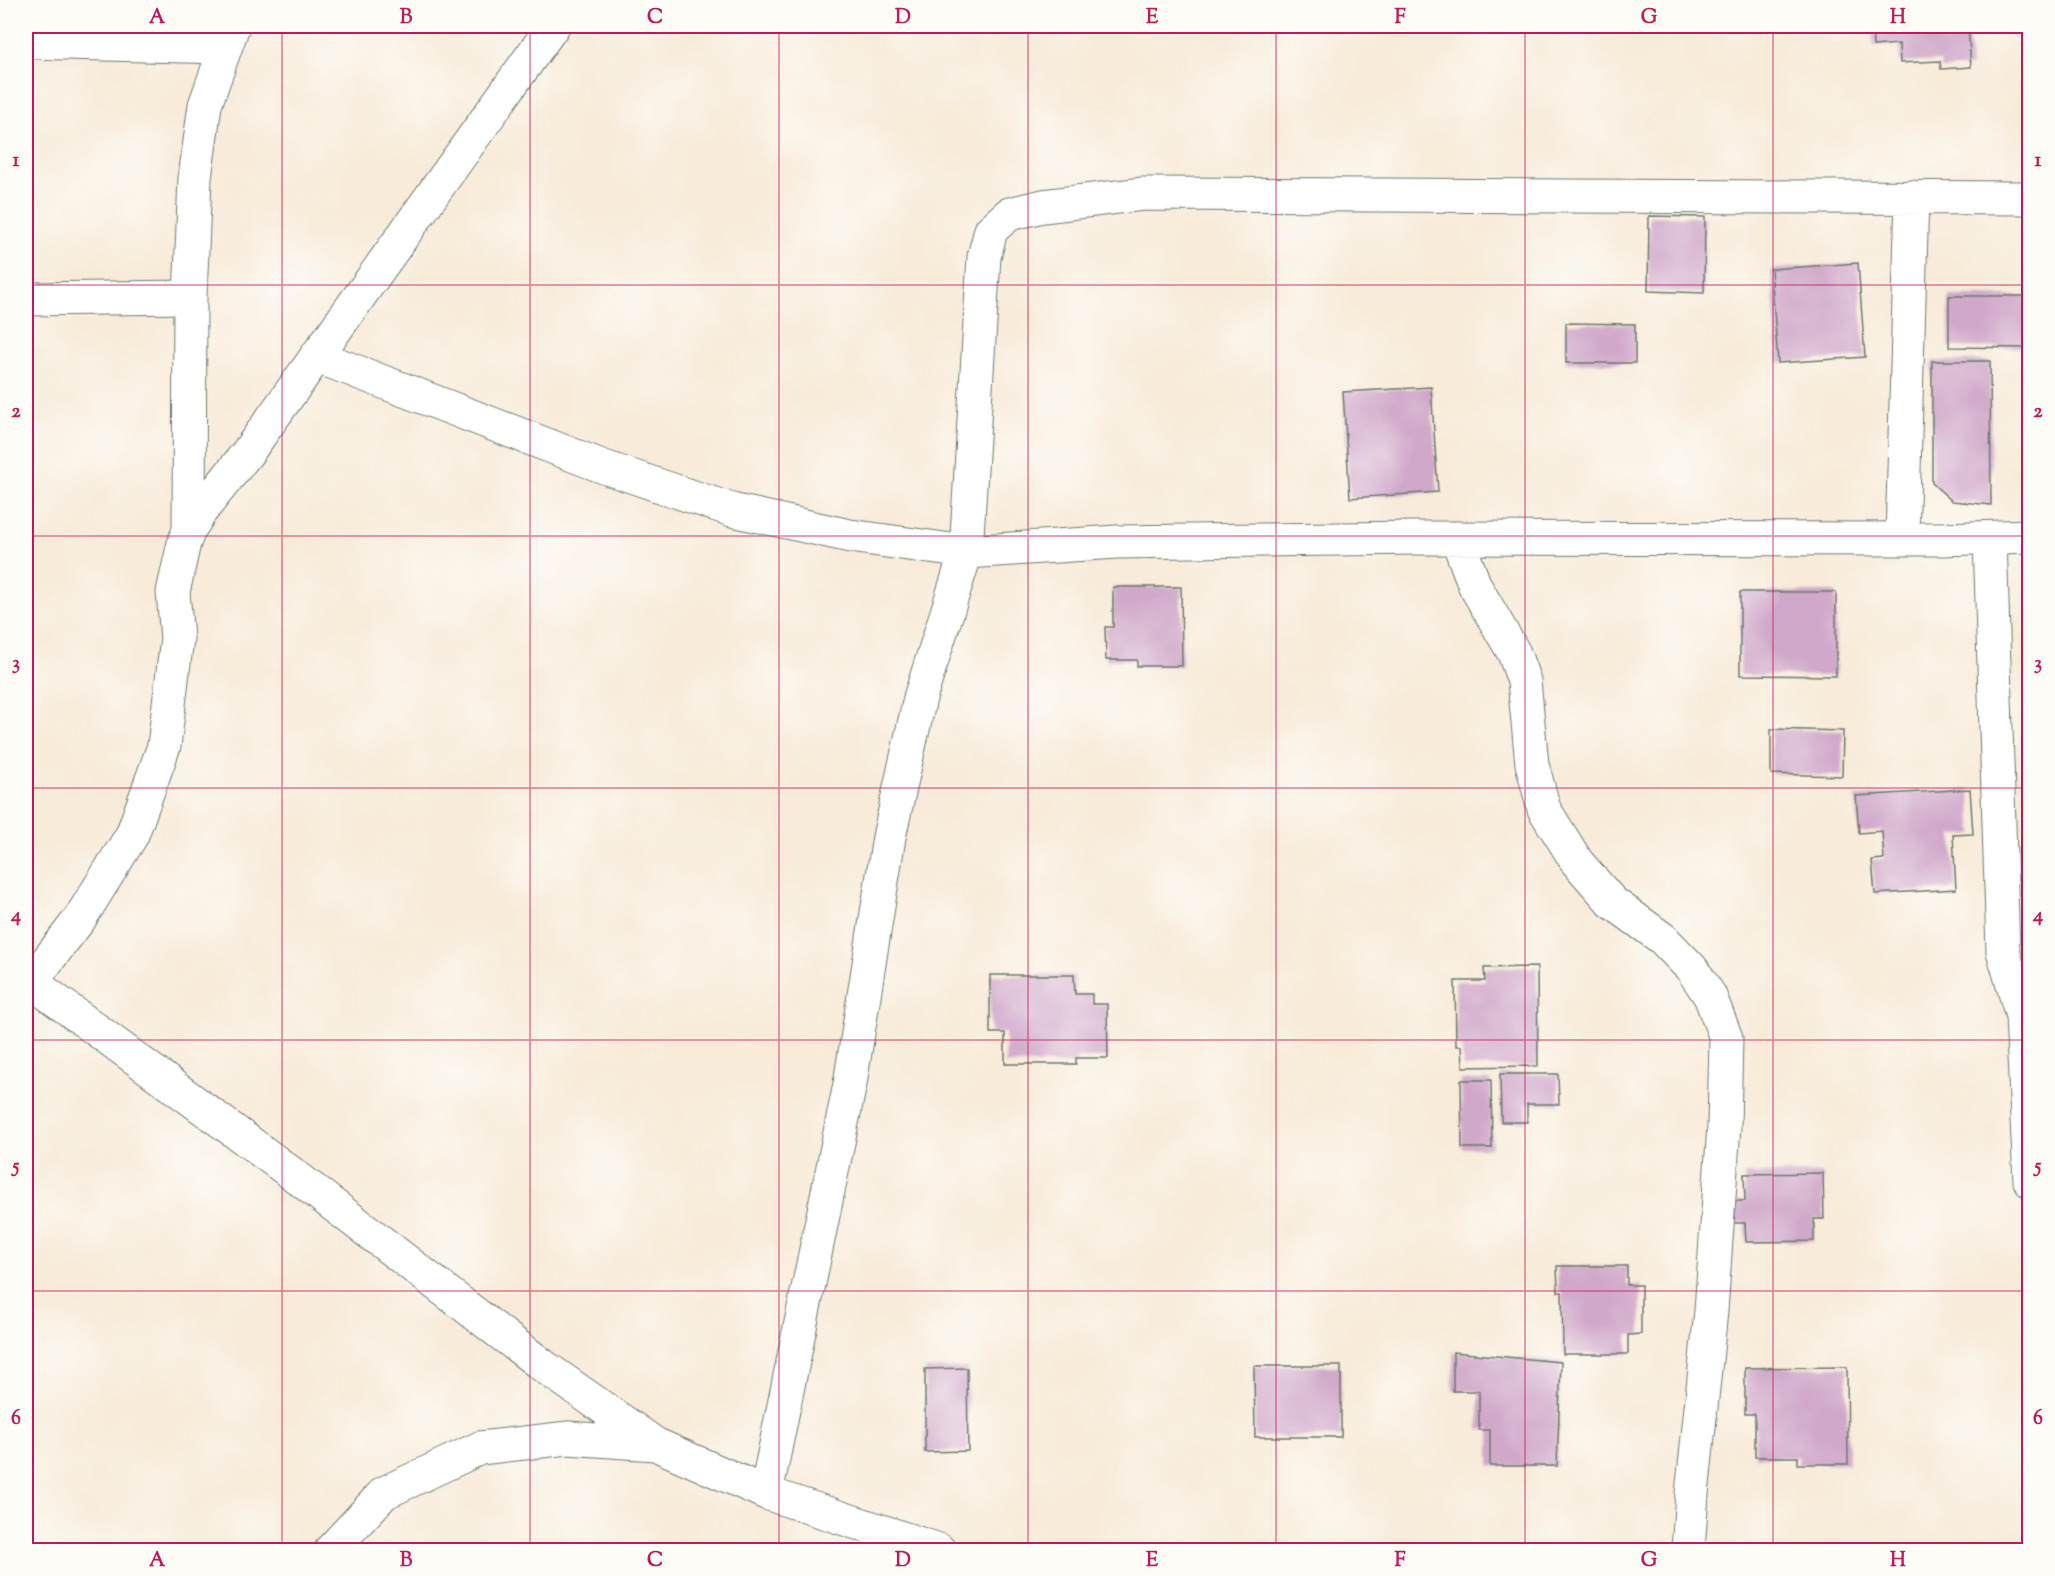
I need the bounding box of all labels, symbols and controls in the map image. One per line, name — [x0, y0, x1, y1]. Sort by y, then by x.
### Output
text: A — [149, 4, 166, 33]
text: B — [400, 4, 413, 33]
text: C — [647, 4, 663, 33]
text: D — [895, 4, 911, 33]
text: E — [1146, 4, 1159, 33]
text: F — [1394, 4, 1406, 33]
text: G — [1641, 4, 1658, 33]
text: H — [1890, 4, 1906, 33]
text: 1 — [13, 147, 20, 176]
text: 1 — [2035, 147, 2042, 176]
text: 2 — [11, 398, 21, 427]
text: 2 — [2033, 398, 2043, 427]
text: 3 — [12, 650, 20, 679]
text: 3 — [2034, 650, 2042, 679]
text: 4 — [10, 902, 21, 931]
text: 4 — [2032, 902, 2043, 931]
text: 5 — [11, 1153, 20, 1182]
text: 5 — [2033, 1153, 2042, 1182]
text: 6 — [11, 1405, 21, 1434]
text: 6 — [2033, 1405, 2043, 1434]
text: A — [149, 1547, 166, 1576]
text: B — [400, 1547, 413, 1576]
text: C — [647, 1547, 663, 1576]
text: D — [895, 1547, 911, 1576]
text: E — [1146, 1547, 1159, 1576]
text: F — [1394, 1547, 1406, 1576]
text: G — [1641, 1547, 1658, 1576]
text: H — [1890, 1547, 1906, 1576]

